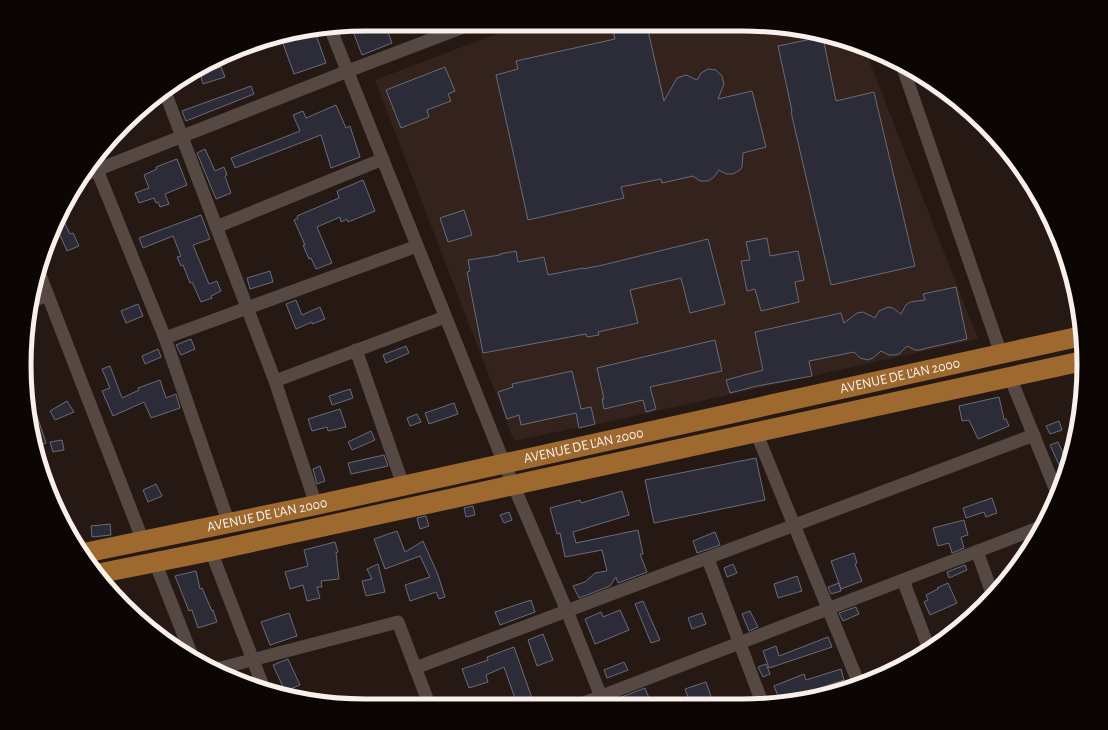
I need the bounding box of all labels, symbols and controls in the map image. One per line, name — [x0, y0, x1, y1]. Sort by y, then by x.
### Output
street label: AVENUE DE L'AN 2000 — [839, 356, 961, 396]
street label: AVENUE DE L'AN 2000 — [522, 426, 645, 466]
street label: AVENUE DE L'AN 2000 — [206, 496, 329, 534]

